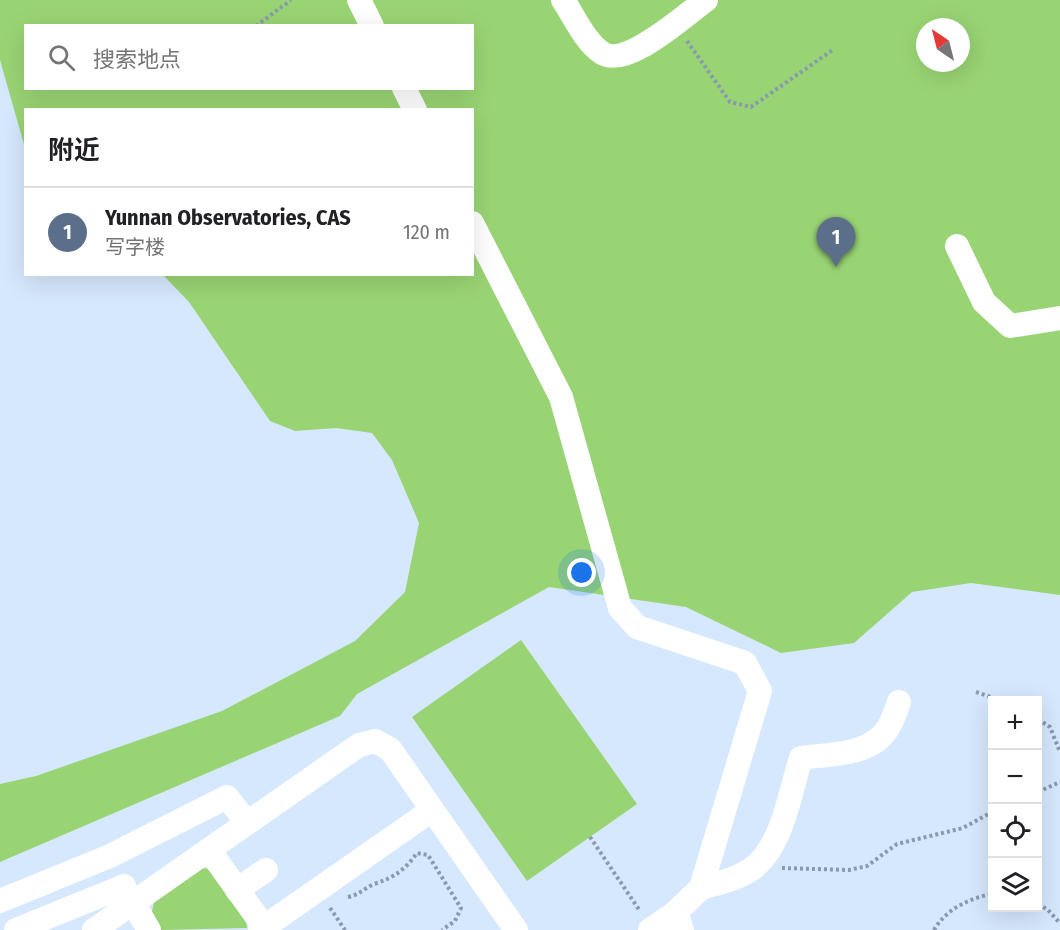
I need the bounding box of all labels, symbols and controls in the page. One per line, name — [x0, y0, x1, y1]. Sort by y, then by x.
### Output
north arrow — [916, 18, 970, 72]
search box — [24, 24, 474, 90]
icon: search — [45, 41, 78, 74]
text: 搜索地点 — [93, 46, 181, 73]
text: 附近 — [48, 135, 100, 166]
text: Yunnan Observatories, CAS — [105, 204, 351, 231]
pin: 1 — [816, 218, 856, 267]
text: 1 — [63, 220, 72, 244]
text: 120 m — [403, 220, 450, 244]
text: 写字楼 — [105, 235, 165, 259]
your location — [567, 558, 596, 587]
map controls — [988, 696, 1042, 912]
button: + — [988, 696, 1042, 750]
button: − — [988, 750, 1042, 804]
button: locate — [988, 804, 1042, 858]
button: layers — [988, 858, 1042, 912]

